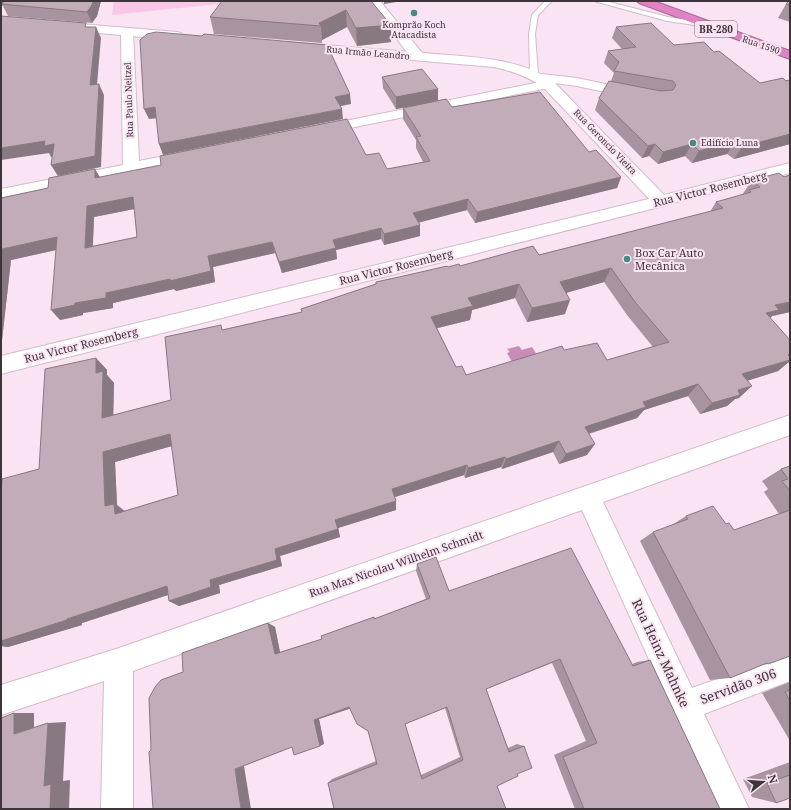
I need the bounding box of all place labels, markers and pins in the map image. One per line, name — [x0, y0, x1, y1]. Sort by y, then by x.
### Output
marker: Komprão Koch Atacadista — [409, 8, 419, 18]
place label: Komprão Koch Atacadista — [382, 18, 446, 41]
place label: Edifício Luna — [701, 136, 758, 149]
marker: Edifício Luna — [688, 138, 698, 148]
place label: Box Car Auto Mecânica — [635, 245, 704, 273]
marker: Box Car Auto Mecânica — [622, 254, 632, 264]

